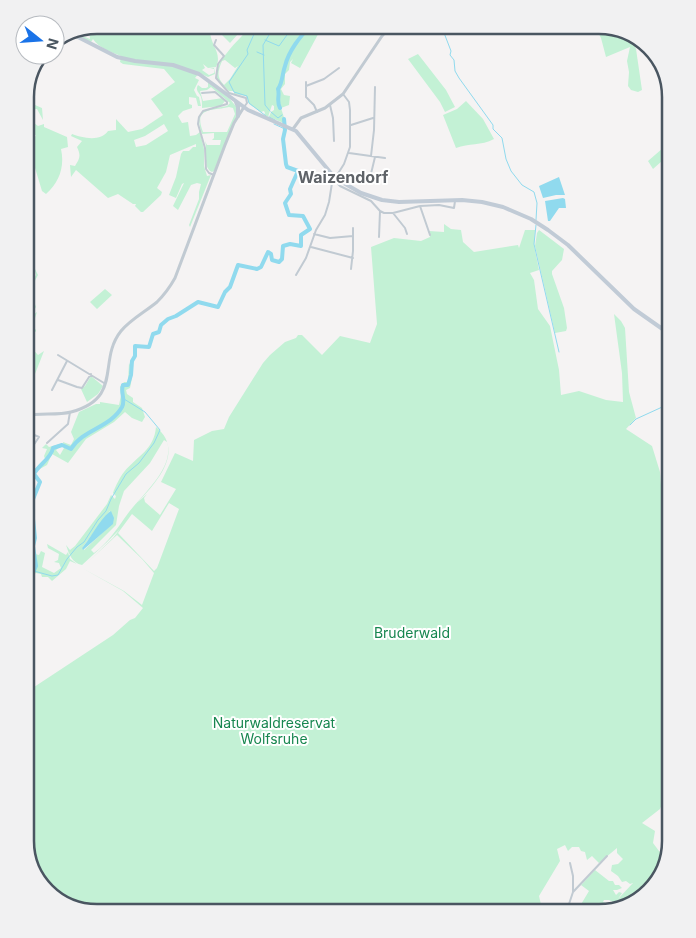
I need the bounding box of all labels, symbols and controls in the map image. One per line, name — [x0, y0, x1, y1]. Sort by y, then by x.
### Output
north arrow — [15, 15, 65, 65]
text: N — [43, 36, 63, 52]
district label: Waizendorf — [298, 167, 389, 187]
park label: Bruderwald — [374, 624, 450, 641]
park label: Naturwaldreservat Wolfsruhe — [213, 714, 336, 747]

